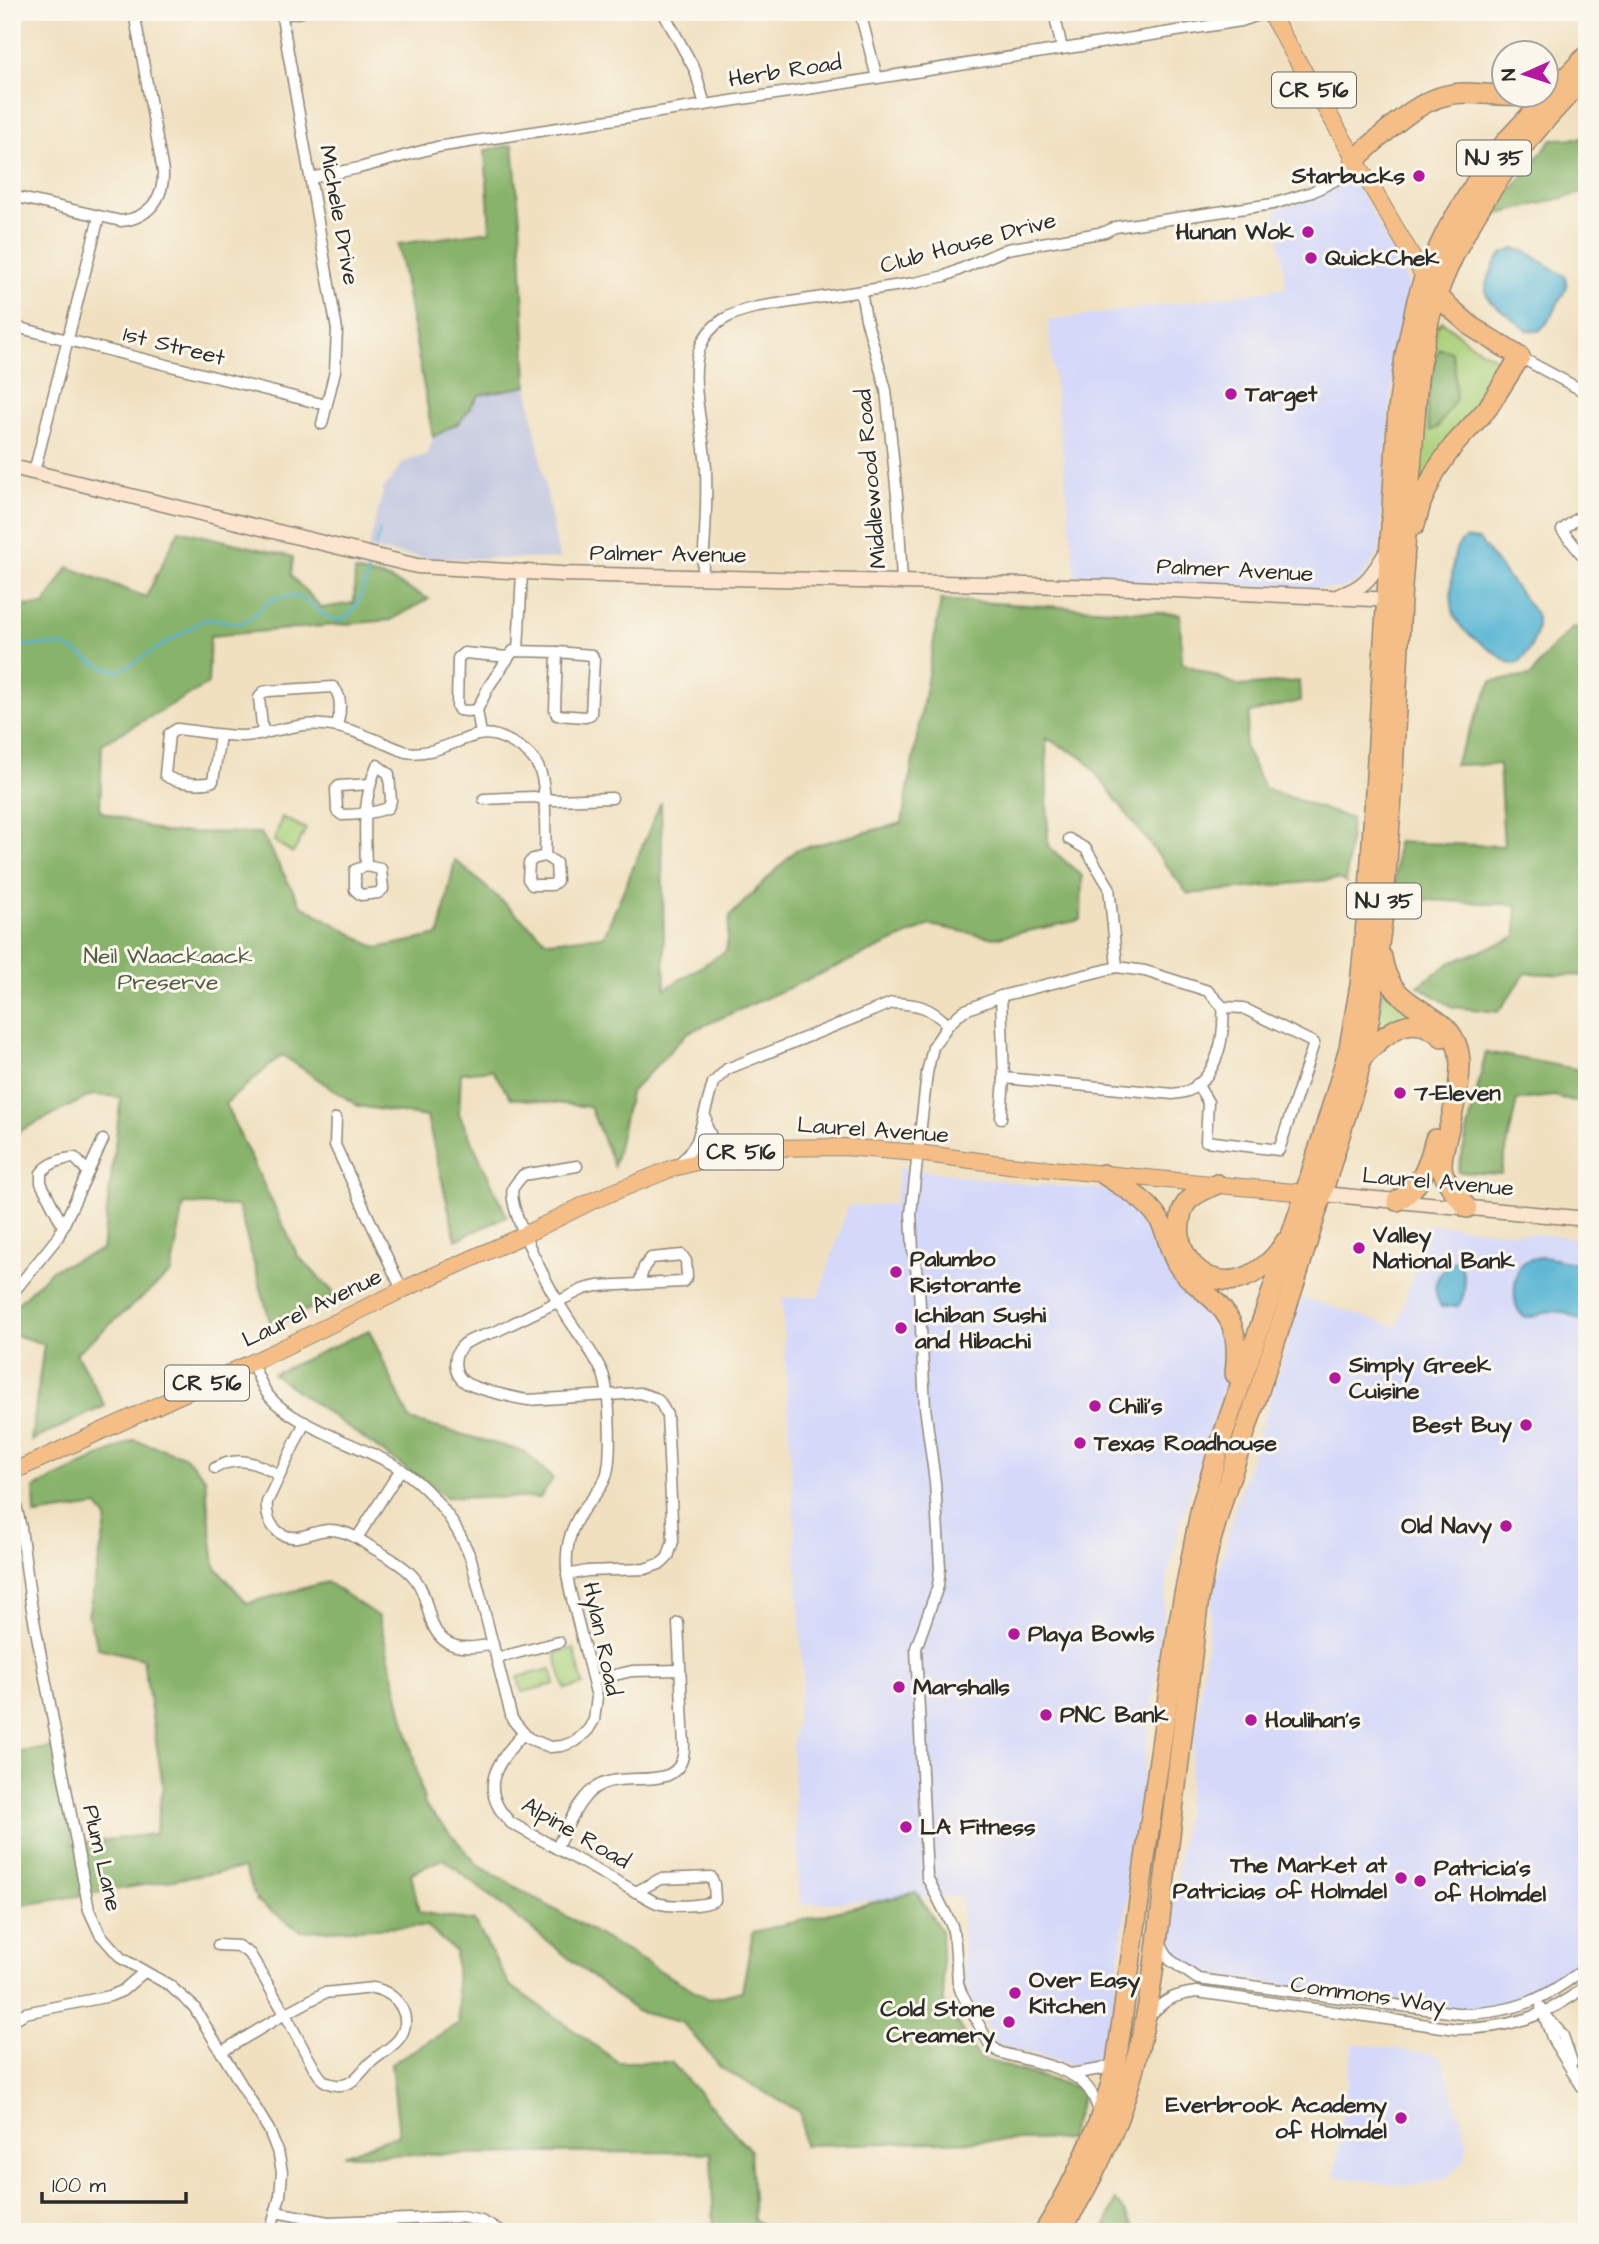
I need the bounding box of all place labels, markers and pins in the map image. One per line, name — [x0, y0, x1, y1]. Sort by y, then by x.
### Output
place label: Starbucks — [1291, 160, 1405, 192]
marker: Starbucks — [1411, 168, 1427, 184]
place label: Hunan Wok — [1176, 216, 1295, 248]
marker: Hunan Wok — [1300, 224, 1316, 240]
place label: QuickChek — [1325, 242, 1440, 274]
marker: QuickChek — [1303, 250, 1319, 266]
place label: Target — [1244, 378, 1318, 411]
marker: Target — [1223, 386, 1239, 402]
place label: 7-Eleven — [1413, 1077, 1501, 1109]
marker: 7-Eleven — [1392, 1085, 1408, 1101]
place label: Valley National Bank — [1372, 1219, 1515, 1277]
marker: Valley National Bank — [1351, 1240, 1367, 1256]
place label: Palumbo Ristorante — [910, 1243, 1022, 1301]
marker: Palumbo Ristorante — [888, 1264, 904, 1280]
place label: Ichiban Sushi and Hibachi — [914, 1299, 1047, 1357]
marker: Ichiban Sushi and Hibachi — [893, 1320, 909, 1336]
place label: Simply Greek Cuisine — [1348, 1349, 1492, 1407]
marker: Simply Greek Cuisine — [1327, 1370, 1343, 1386]
place label: Chili's — [1109, 1390, 1163, 1422]
marker: Chili's — [1087, 1398, 1103, 1414]
place label: Best Buy — [1412, 1409, 1512, 1443]
marker: Best Buy — [1518, 1417, 1534, 1433]
place label: Texas Roadhouse — [1093, 1427, 1277, 1459]
marker: Texas Roadhouse — [1072, 1435, 1088, 1451]
place label: Old Navy — [1401, 1510, 1492, 1544]
marker: Old Navy — [1498, 1518, 1514, 1534]
place label: Playa Bowls — [1028, 1618, 1155, 1652]
marker: Playa Bowls — [1006, 1626, 1022, 1642]
place label: Marshalls — [913, 1671, 1010, 1703]
marker: Marshalls — [891, 1679, 907, 1695]
place label: PNC Bank — [1060, 1699, 1169, 1731]
place label: Houlihan's — [1265, 1704, 1361, 1736]
marker: PNC Bank — [1038, 1707, 1054, 1723]
marker: Houlihan's — [1243, 1712, 1259, 1728]
place label: LA Fitness — [920, 1811, 1036, 1843]
marker: LA Fitness — [898, 1819, 914, 1835]
place label: The Market at Patricias of Holmdel — [1173, 1849, 1388, 1907]
place label: Patricia's of Holmdel — [1434, 1852, 1546, 1910]
marker: The Market at Patricias of Holmdel — [1393, 1870, 1409, 1886]
marker: Patricia's of Holmdel — [1412, 1873, 1428, 1889]
place label: Over Easy Kitchen — [1029, 1964, 1141, 2022]
marker: Over Easy Kitchen — [1007, 1985, 1023, 2001]
place label: Cold Stone Creamery — [880, 1993, 996, 2053]
marker: Cold Stone Creamery — [1001, 2014, 1017, 2030]
place label: Everbrook Academy of Holmdel — [1166, 2089, 1387, 2147]
marker: Everbrook Academy of Holmdel — [1393, 2110, 1409, 2126]

